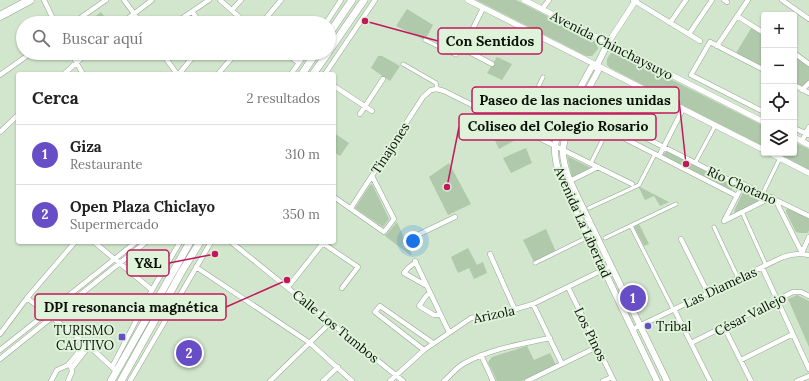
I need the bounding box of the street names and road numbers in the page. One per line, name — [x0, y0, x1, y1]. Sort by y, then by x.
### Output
street label: Avenida Chinchaysuyo — [547, 7, 676, 84]
street label: Tinajones — [367, 119, 413, 177]
street label: Avenida La Libertad — [550, 163, 615, 281]
street label: Río Chotano — [704, 163, 780, 209]
street label: Las Diamelas — [681, 263, 760, 312]
street label: Calle Los Tumbos — [289, 286, 382, 367]
street label: César Vallejo — [712, 289, 789, 340]
street label: Arizola — [471, 302, 517, 327]
street label: Los Pinos — [570, 305, 611, 364]

